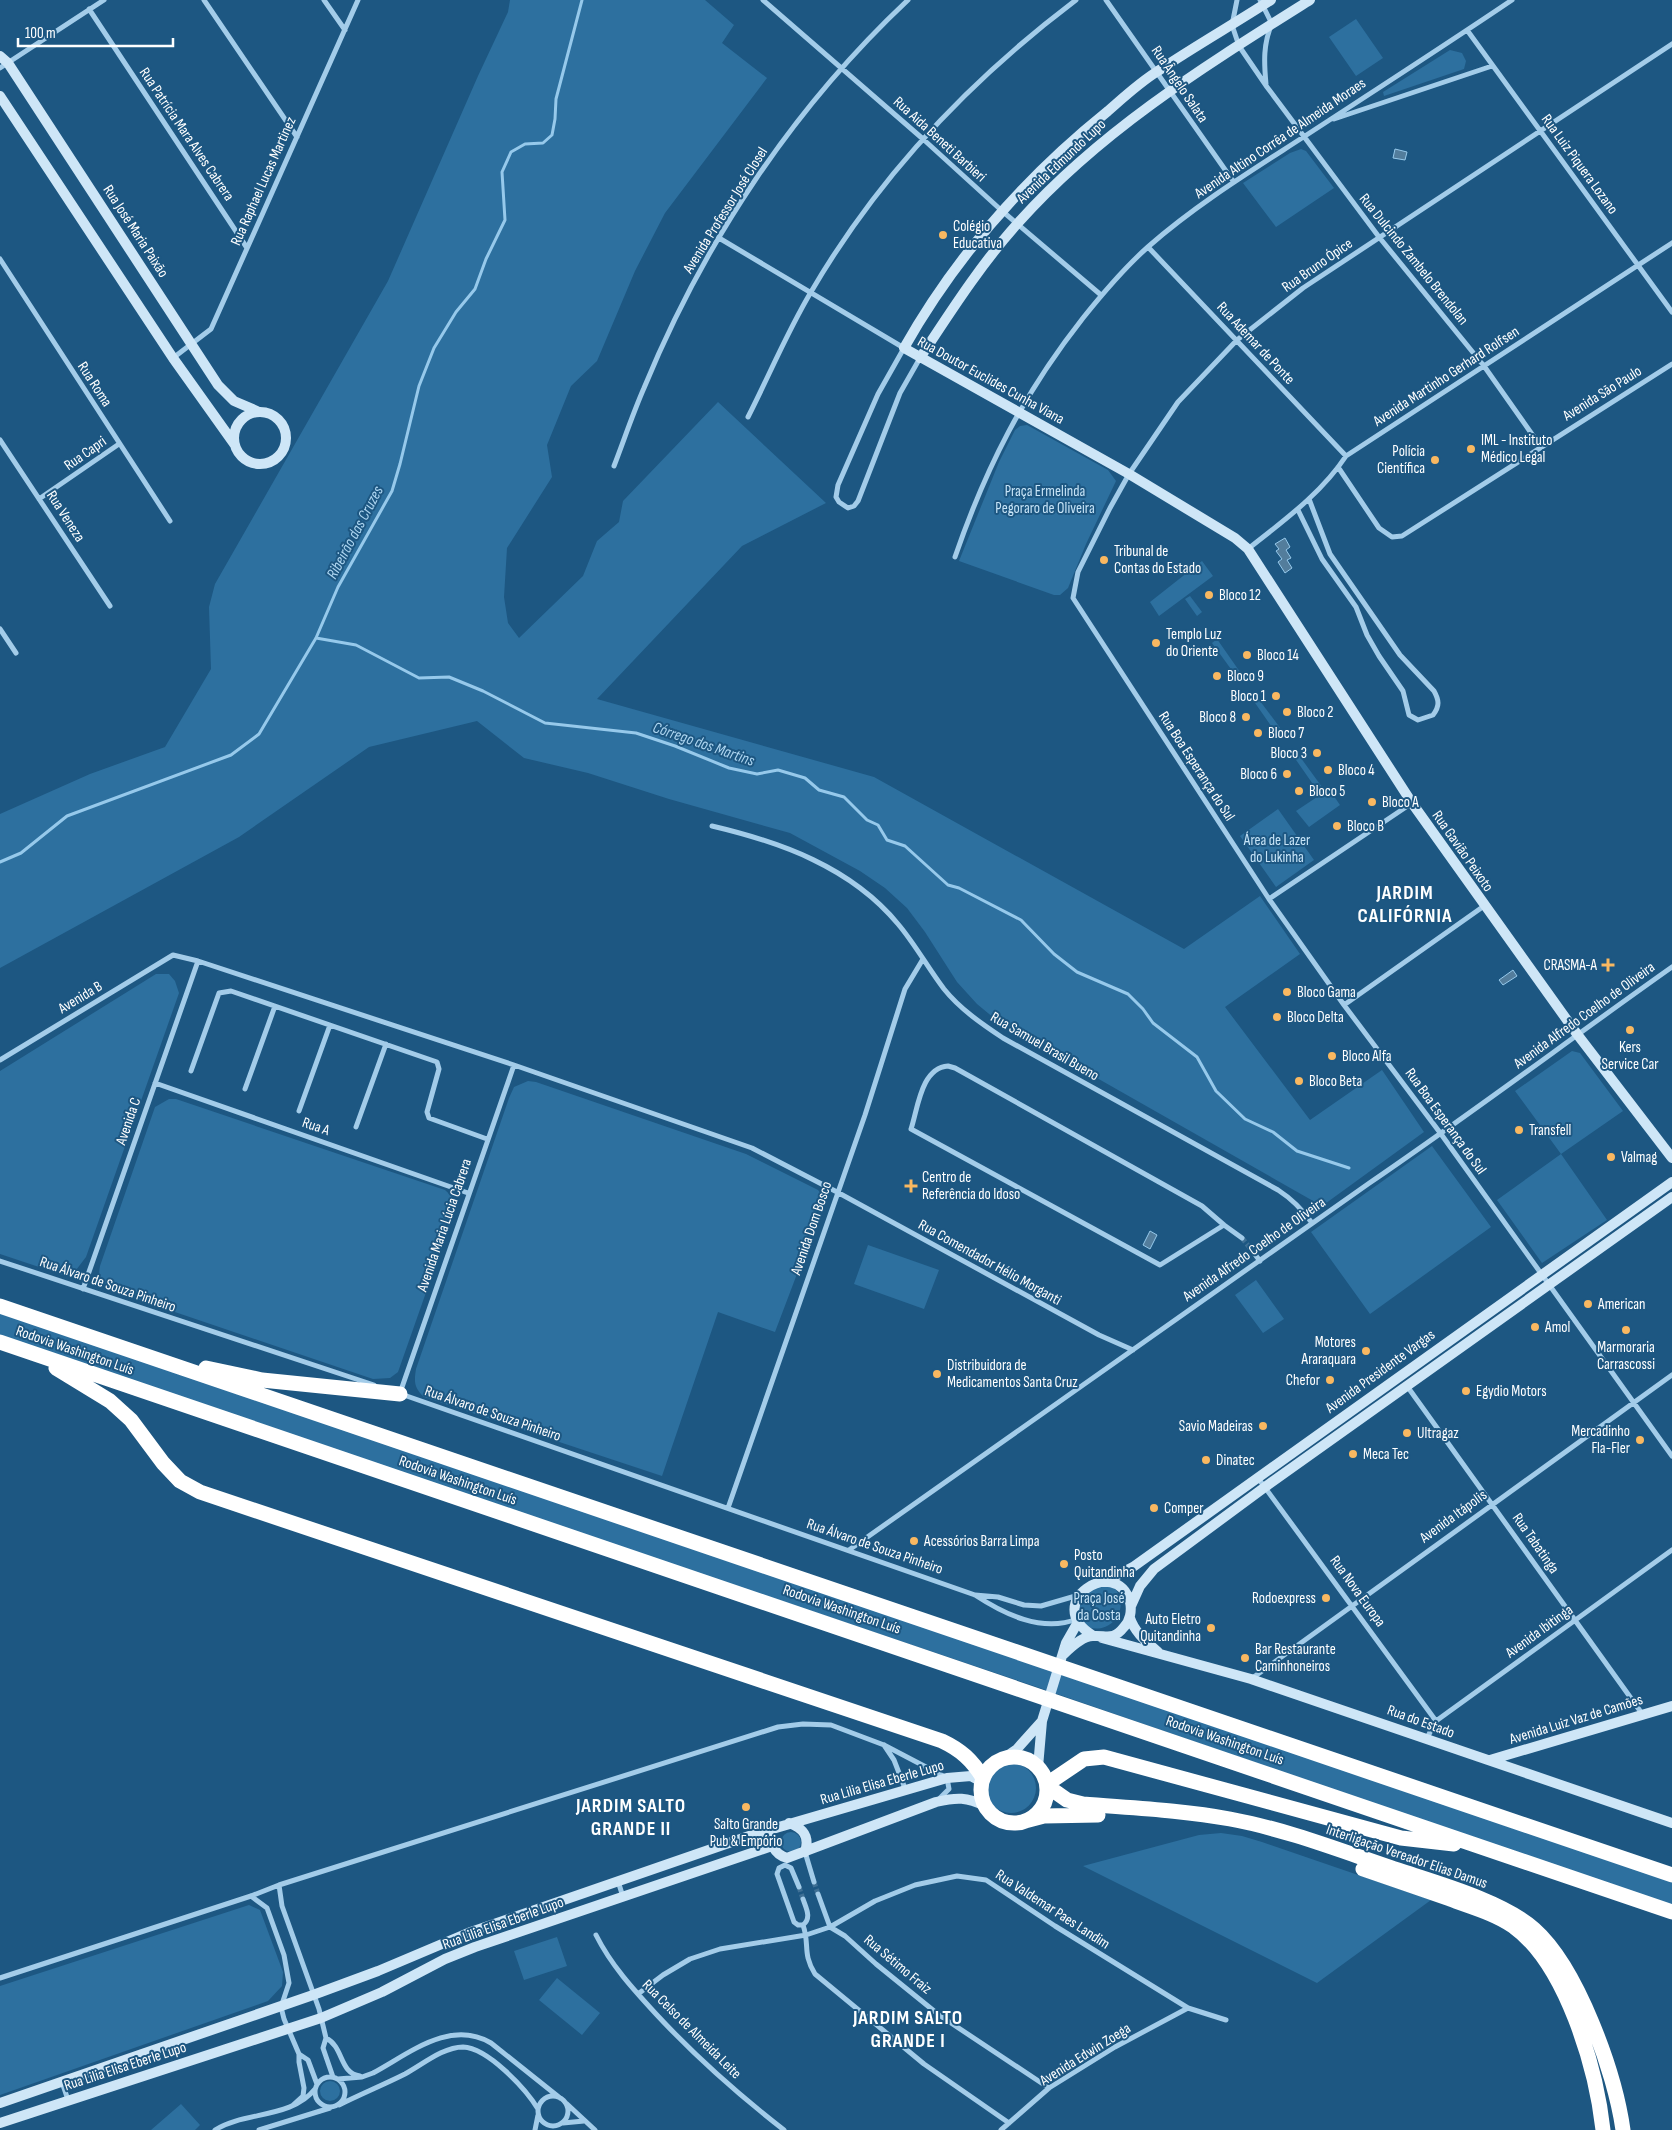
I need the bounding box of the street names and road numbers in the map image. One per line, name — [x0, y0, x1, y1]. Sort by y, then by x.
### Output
street label: Rua Ângelo Salata — [1147, 42, 1212, 127]
street label: Rua Patrícia Mara Alves Cabrera — [135, 64, 238, 205]
street label: Avenida Altino Corrêa de Almeida Moraes — [1190, 74, 1370, 204]
street label: Rua Aida Beneti Barbieri — [889, 93, 990, 186]
street label: Rua Luiz Piquera Lozano — [1537, 111, 1622, 218]
street label: Rua Raphael Lucas Martinez — [227, 113, 301, 249]
street label: Avenida Edmundo Lupo — [1012, 115, 1110, 208]
street label: Avenida Professor José Closel — [678, 144, 772, 278]
street label: Rua José Maria Paixão — [99, 181, 173, 281]
street label: Rua Dulcindo Zambelo Brendolan — [1355, 190, 1472, 329]
street label: Rua Bruno Ópice — [1278, 234, 1356, 297]
street label: Rua Ademar de Ponte — [1212, 298, 1299, 389]
street label: Avenida Martinho Gerhard Rolfsen — [1369, 322, 1523, 431]
street label: Rua Doutor Euclides Cunha Viana — [914, 332, 1068, 429]
street label: Rua Roma — [73, 358, 116, 410]
street label: Avenida São Paulo — [1558, 362, 1645, 426]
street label: Rua Capri — [60, 432, 110, 475]
street label: Rua Veneza — [42, 487, 89, 546]
street label: Rua Boa Esperança do Sul — [1154, 708, 1239, 825]
street label: Rua Gavião Peixoto — [1428, 807, 1498, 896]
street label: Avenida Alfredo Coelho de Oliveira — [1509, 958, 1659, 1074]
street label: Avenida B — [54, 977, 106, 1019]
street label: Rua Samuel Brasil Bueno — [987, 1008, 1102, 1085]
street label: Rua Boa Esperança do Sul — [1401, 1064, 1491, 1178]
street label: Avenida C — [111, 1095, 145, 1148]
street label: Rua A — [300, 1113, 333, 1140]
street label: Avenida Maria Lúcia Cabrera — [412, 1156, 476, 1295]
street label: Avenida Dom Bosco — [786, 1179, 836, 1278]
street label: Avenida Alfredo Coelho de Oliveira — [1178, 1193, 1329, 1306]
street label: Rua Comendador Hélio Morganti — [915, 1215, 1065, 1310]
street label: Rua Álvaro de Souza Pinheiro — [37, 1252, 179, 1317]
street label: Rodovia Washington Luís — [13, 1321, 136, 1380]
street label: Avenida Presidente Vargas — [1321, 1325, 1439, 1418]
street label: Rua Álvaro de Souza Pinheiro — [422, 1381, 564, 1446]
street label: Rodovia Washington Luís — [396, 1451, 519, 1510]
street label: Avenida Itápolis — [1415, 1486, 1491, 1548]
street label: Rua Tabatinga — [1508, 1509, 1563, 1577]
street label: Rua Álvaro de Souza Pinheiro — [804, 1514, 946, 1579]
street label: Rua Nova Europa — [1325, 1552, 1390, 1631]
street label: Rodovia Washington Luís — [780, 1580, 903, 1639]
street label: Avenida Ibitinga — [1501, 1600, 1577, 1663]
street label: Avenida Luiz Vaz de Camões — [1506, 1690, 1645, 1749]
street label: Rua do Estado — [1384, 1700, 1457, 1742]
street label: Rodovia Washington Luís — [1163, 1711, 1286, 1770]
street label: Rua Lilia Elisa Eberle Lupo — [818, 1756, 946, 1809]
street label: Interligação Vereador Elias Damus — [1324, 1820, 1490, 1893]
street label: Rua Valdemar Paes Landim — [992, 1865, 1114, 1954]
street label: Rua Lilia Elisa Eberle Lupo — [440, 1893, 566, 1954]
street label: Rua Sétimo Fraiz — [860, 1930, 936, 1999]
street label: Rua Celso de Almeida Leite — [638, 1976, 745, 2083]
street label: Avenida Edwin Zoega — [1035, 2019, 1134, 2090]
street label: Rua Lilia Elisa Eberle Lupo — [62, 2038, 189, 2095]

